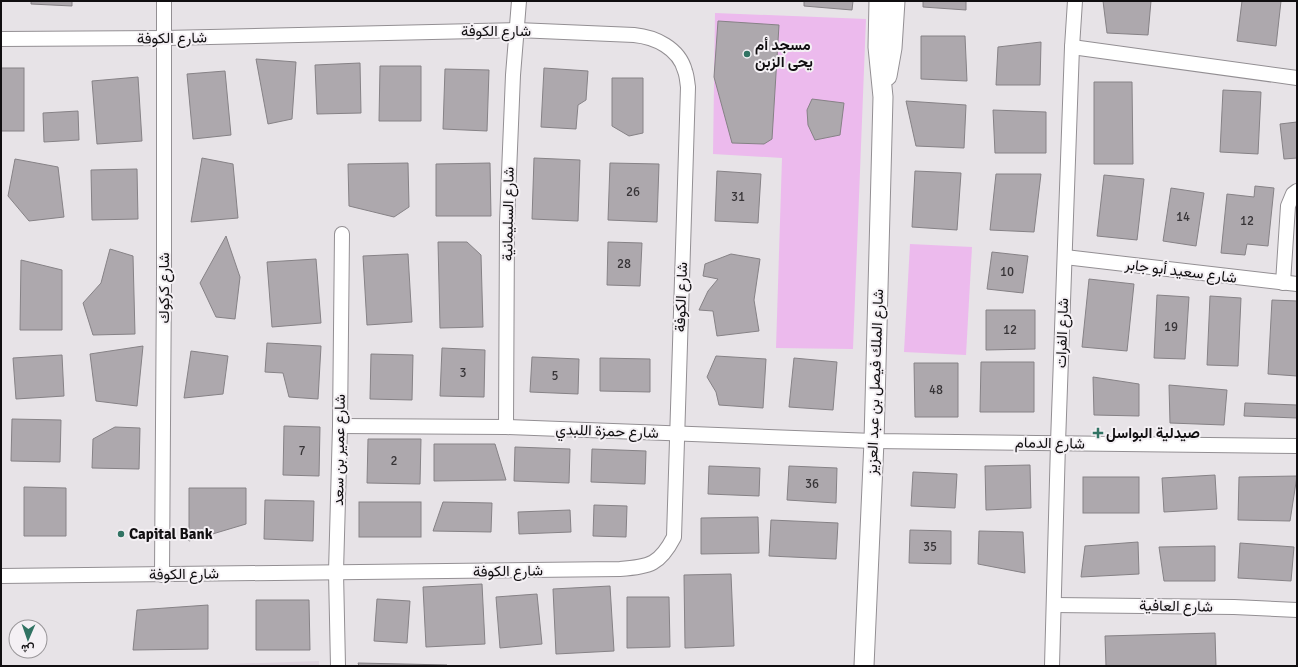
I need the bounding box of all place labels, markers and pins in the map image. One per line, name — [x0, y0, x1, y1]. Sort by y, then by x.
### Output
place label: مسجد أم يحى الزبن — [755, 36, 813, 71]
marker: مسجد أم يحى الزبن — [742, 49, 752, 59]
place label: صيدلية البواسل — [1106, 424, 1200, 442]
marker: صيدلية البواسل — [1093, 428, 1103, 438]
place label: Capital Bank — [129, 525, 213, 543]
marker: Capital Bank — [116, 529, 126, 539]

